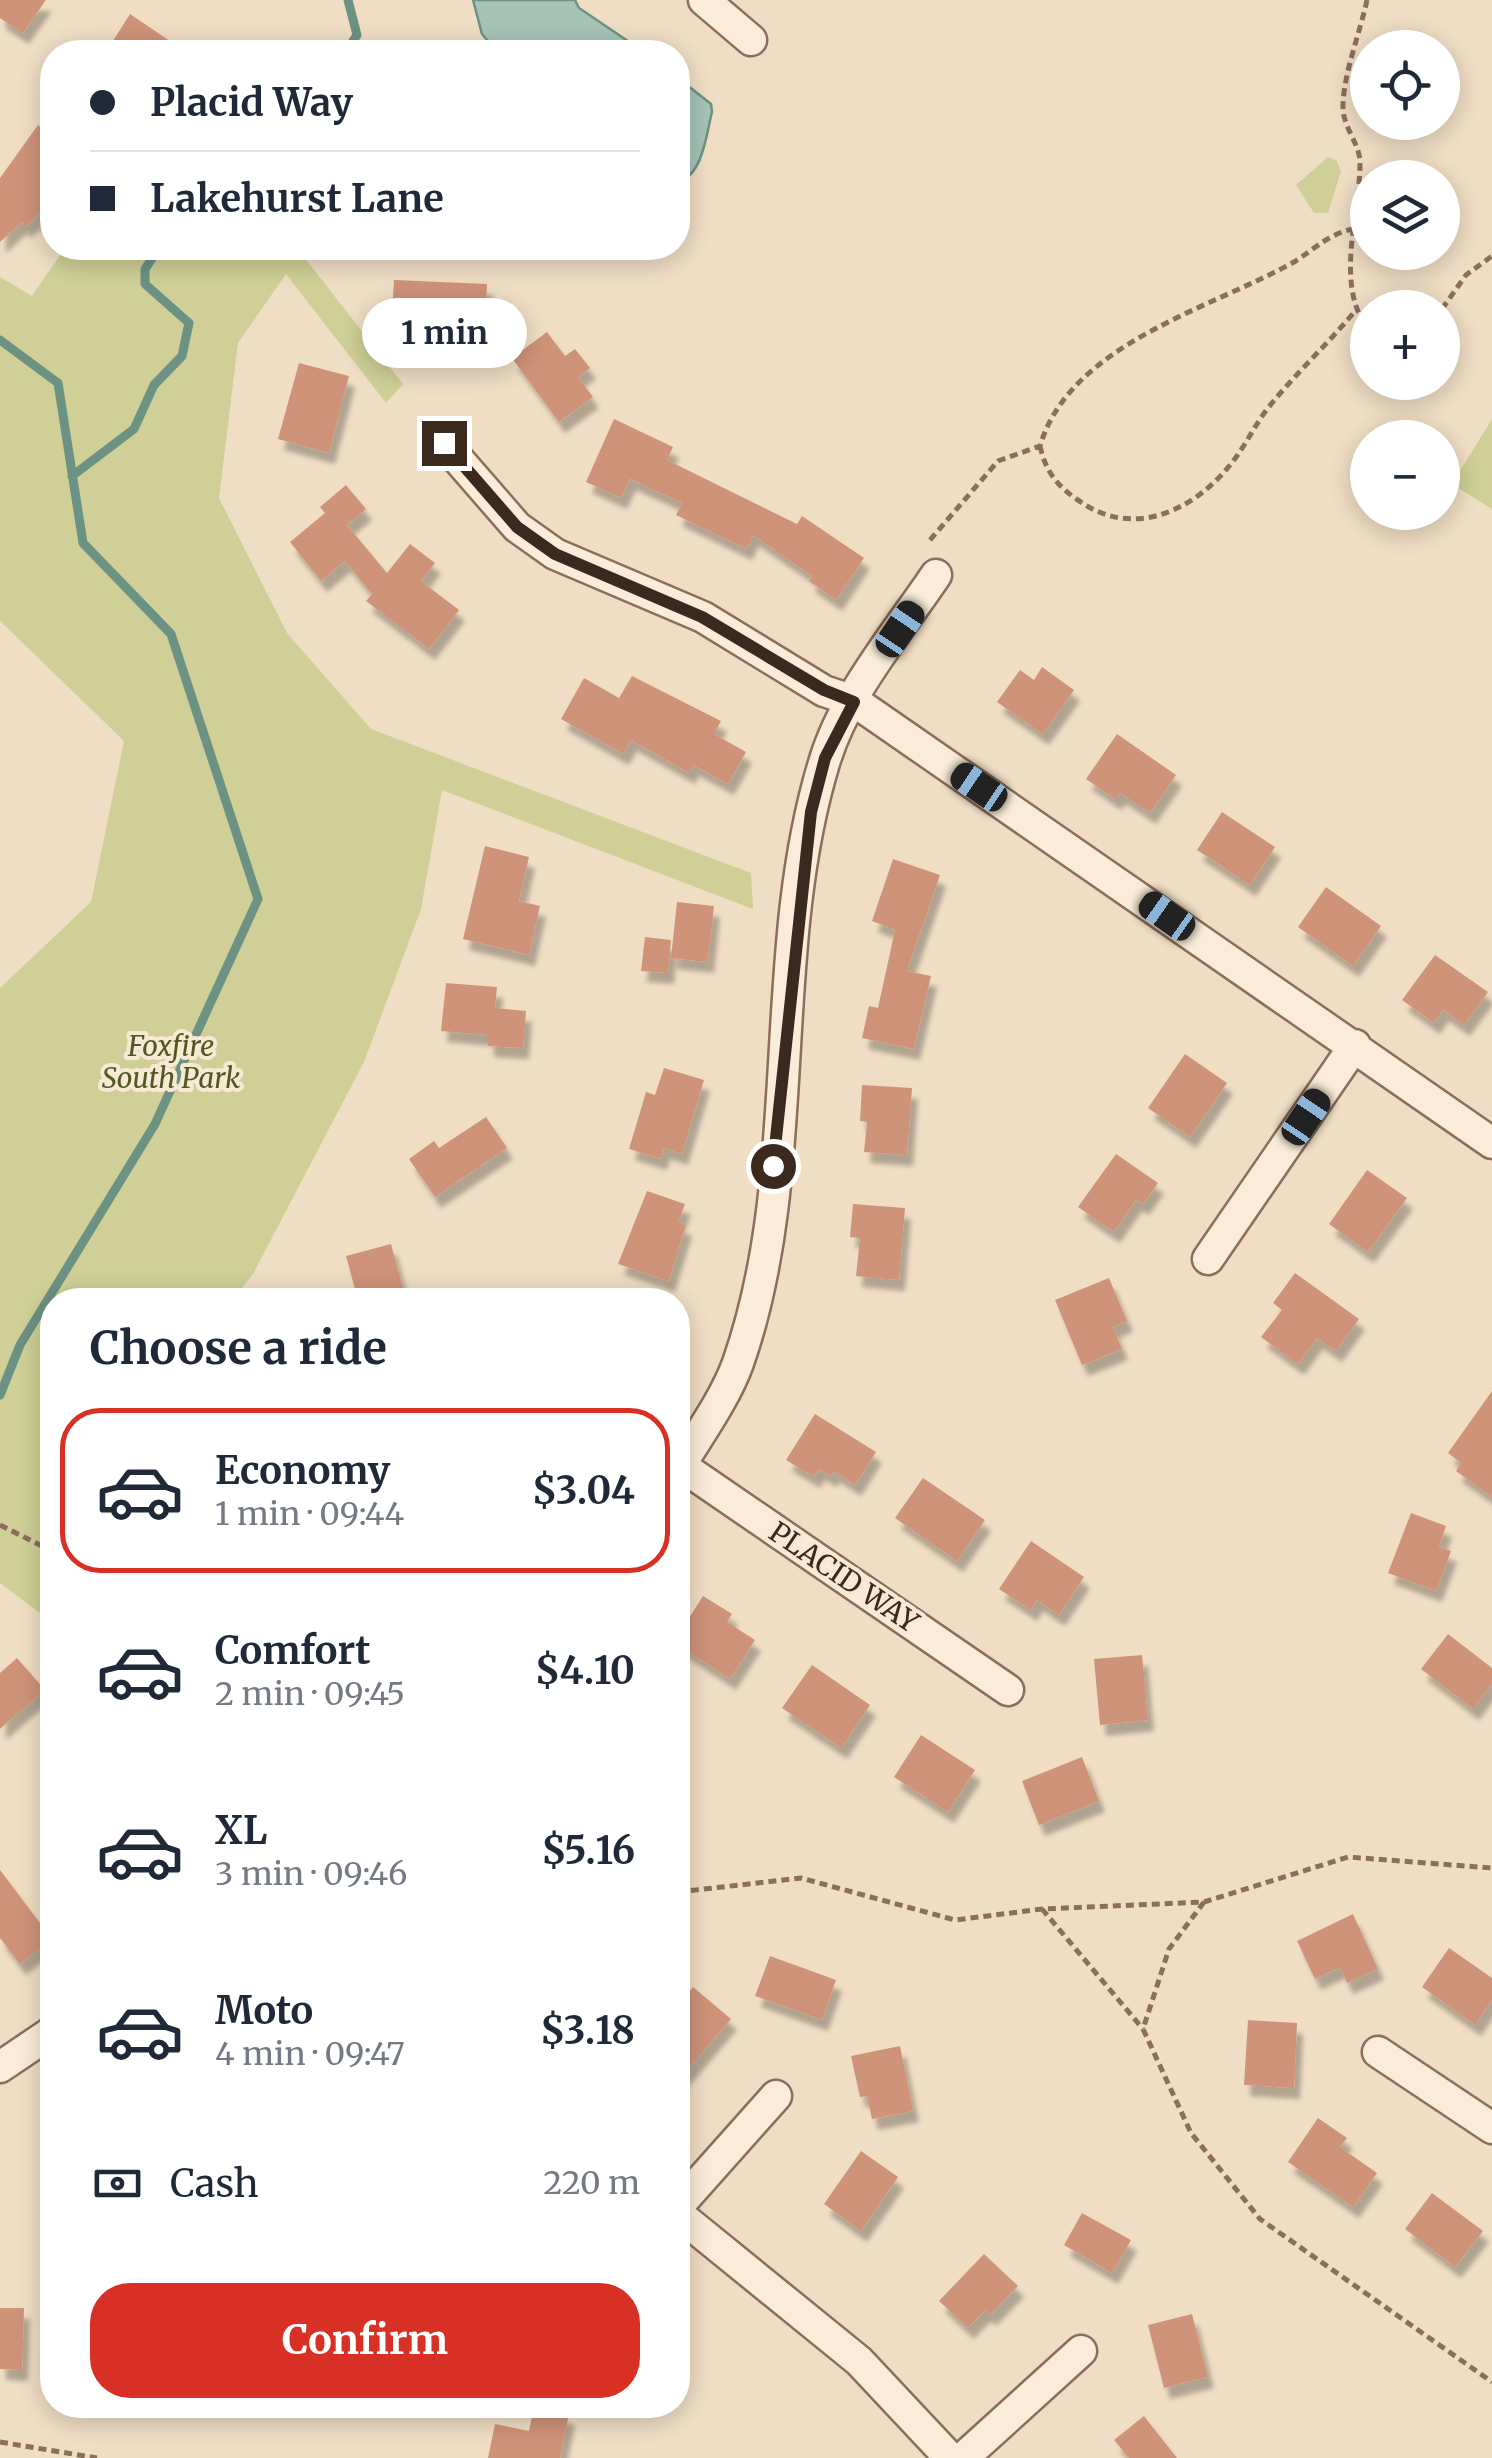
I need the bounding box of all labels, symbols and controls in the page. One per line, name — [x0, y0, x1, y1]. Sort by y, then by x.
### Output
map controls — [1350, 30, 1460, 530]
button: locate — [1350, 30, 1460, 140]
text: Placid Way — [150, 79, 353, 126]
button: layers — [1350, 160, 1460, 270]
text: Lakehurst Lane — [150, 175, 444, 222]
button: + — [1350, 290, 1460, 400]
callout: 1 min — [362, 298, 526, 368]
text: 1 min — [401, 313, 488, 353]
button: − — [1350, 420, 1460, 530]
route end — [422, 421, 467, 466]
car — [871, 596, 929, 662]
car — [946, 758, 1012, 816]
car — [1134, 887, 1200, 945]
park label: Foxfire South Park — [102, 1028, 240, 1096]
car — [1277, 1084, 1335, 1150]
route start — [751, 1144, 796, 1189]
text: Choose a ride — [90, 1320, 387, 1376]
icon: car — [95, 1446, 185, 1536]
text: Economy — [215, 1447, 390, 1494]
text: $3.04 — [532, 1467, 635, 1514]
text: 1 min · 09:44 — [215, 1494, 404, 1534]
street label: PLACID WAY — [762, 1514, 926, 1641]
icon: car — [95, 1626, 185, 1716]
text: Comfort — [215, 1627, 371, 1674]
text: $4.10 — [535, 1647, 635, 1694]
text: 2 min · 09:45 — [215, 1674, 405, 1714]
icon: car — [95, 1806, 185, 1896]
text: XL — [215, 1807, 267, 1854]
text: $5.16 — [541, 1827, 635, 1874]
text: 3 min · 09:46 — [215, 1854, 407, 1894]
icon: car — [95, 1986, 185, 2076]
text: Moto — [215, 1987, 313, 2034]
text: $3.18 — [540, 2007, 635, 2054]
text: 4 min · 09:47 — [215, 2034, 405, 2074]
icon: cash — [90, 2156, 145, 2211]
text: Cash — [170, 2160, 259, 2207]
text: 220 m — [543, 2163, 640, 2203]
button: Confirm — [90, 2283, 640, 2398]

